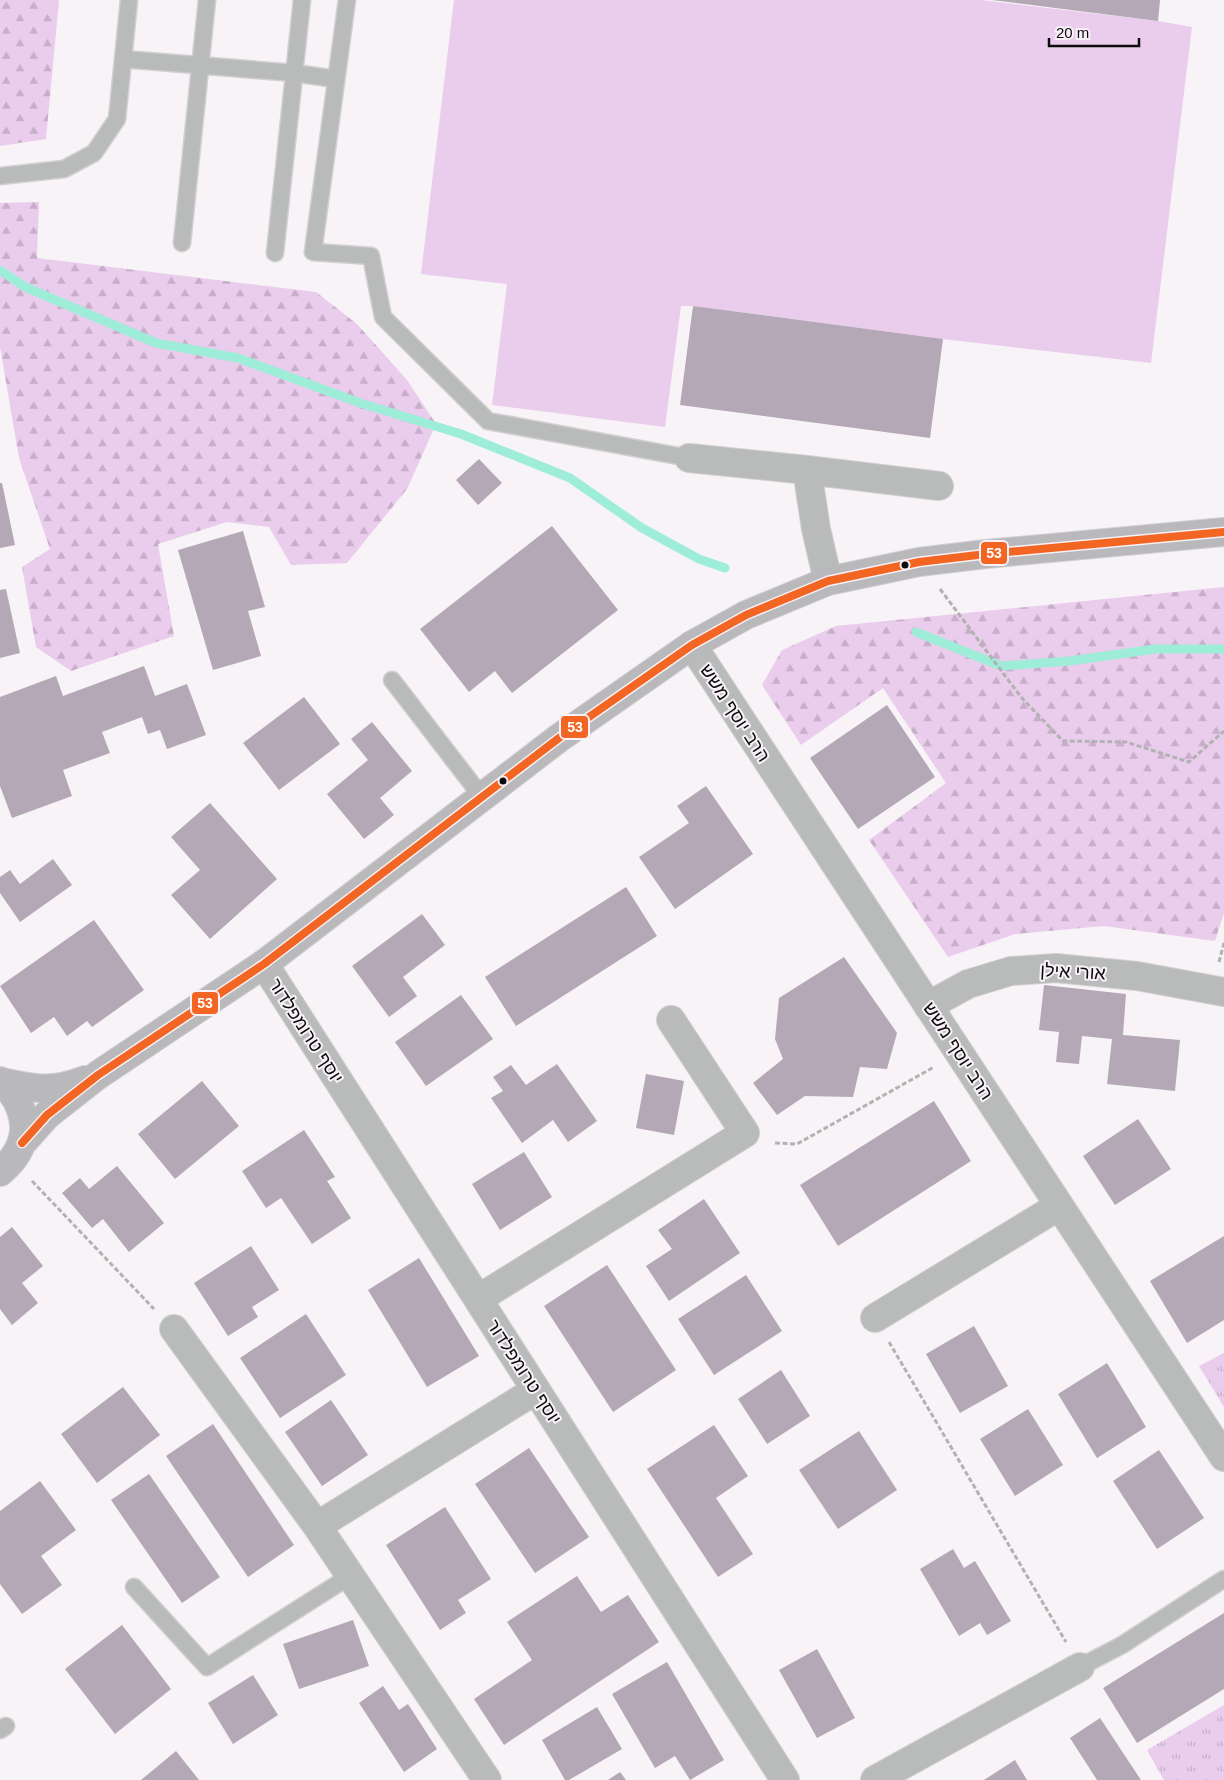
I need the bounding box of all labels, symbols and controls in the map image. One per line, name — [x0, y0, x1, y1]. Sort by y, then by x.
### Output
scale bar — [1049, 15, 1139, 47]
text: 20 m — [1056, 24, 1089, 41]
line badge: 53 — [980, 541, 1008, 565]
text: 53 — [986, 545, 1002, 561]
unlabelled marker — [900, 560, 910, 570]
street label: הרב יוסף משש — [696, 661, 774, 765]
line badge: 53 — [560, 715, 589, 739]
text: 53 — [567, 719, 583, 735]
unlabelled marker — [498, 776, 508, 786]
street label: אורי אילן — [1040, 960, 1107, 984]
street label: יוסף טרומפלדור — [265, 975, 347, 1087]
line badge: 53 — [191, 991, 219, 1015]
text: 53 — [197, 995, 213, 1011]
street label: הרב יוסף משש — [919, 999, 997, 1103]
street label: יוסף טרומפלדור — [483, 1316, 565, 1428]

